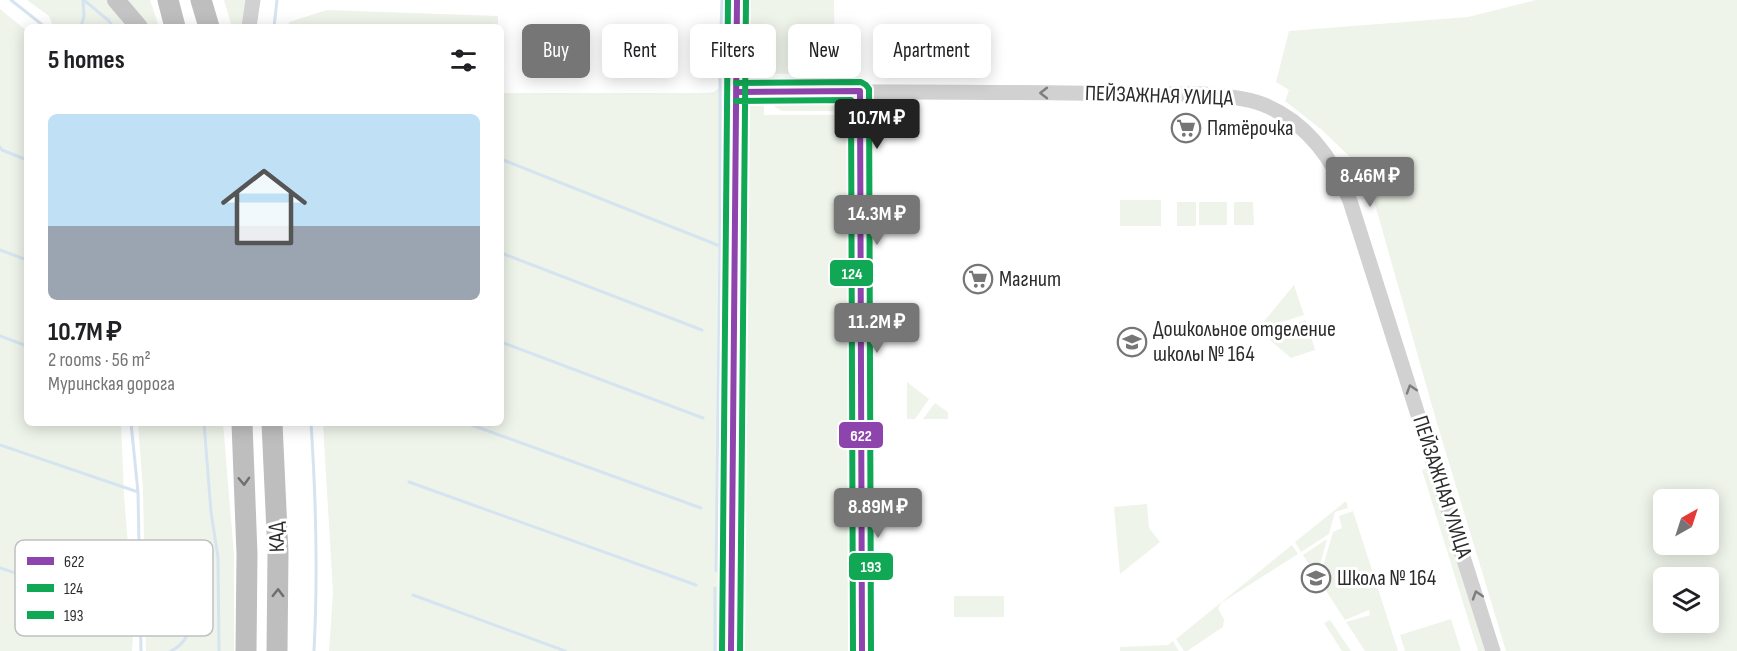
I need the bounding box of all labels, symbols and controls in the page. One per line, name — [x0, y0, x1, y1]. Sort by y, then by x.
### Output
chip: Buy — [522, 24, 590, 78]
chip: Rent — [602, 24, 678, 78]
chip: Filters — [690, 24, 776, 78]
chip: New — [788, 24, 861, 78]
chip: Apartment — [873, 24, 991, 78]
icon: filters — [447, 44, 480, 77]
text: 5 homes — [48, 45, 125, 76]
street label: ПЕЙЗАЖНАЯ УЛИЦА — [1084, 80, 1234, 112]
one-way arrow — [1040, 87, 1049, 99]
pin: 10.7M ₽ — [822, 99, 932, 150]
text: 10.7M ₽ — [849, 106, 905, 130]
supermarket icon: Пятёрочка — [1170, 112, 1202, 144]
place label: Пятёрочка — [1207, 115, 1294, 142]
icon: home — [210, 153, 318, 261]
pin: 8.46M ₽ — [1315, 157, 1425, 208]
text: 8.46M ₽ — [1340, 164, 1400, 188]
pin: 14.3M ₽ — [822, 195, 932, 246]
text: 14.3M ₽ — [848, 202, 906, 226]
line badge: 124 — [829, 259, 874, 287]
supermarket icon: Магнит — [962, 263, 994, 295]
text: 124 — [842, 265, 863, 284]
place label: Магнит — [999, 266, 1061, 293]
pin: 11.2M ₽ — [822, 303, 932, 354]
text: 11.2M ₽ — [848, 310, 906, 334]
place label: Дошкольное отделение школы № 164 — [1153, 316, 1336, 368]
text: 10.7M ₽ — [48, 317, 122, 348]
school or university icon: Дошкольное отделение школы № 164 — [1116, 326, 1148, 358]
text: 2 rooms · 56 m² — [48, 348, 151, 372]
text: Муринская дорога — [48, 372, 175, 396]
one-way arrow — [1406, 384, 1418, 395]
street label: ПЕЙЗАЖНАЯ УЛИЦА — [1406, 412, 1478, 562]
line badge: 622 — [838, 421, 884, 449]
text: 622 — [850, 427, 872, 446]
one-way arrow — [238, 477, 251, 486]
pin: 8.89M ₽ — [823, 488, 933, 539]
north arrow — [1653, 489, 1719, 555]
map controls — [1653, 489, 1719, 633]
text: 8.89M ₽ — [848, 495, 908, 519]
street label: КАД — [263, 521, 291, 553]
legend — [15, 540, 213, 636]
line badge: 193 — [848, 552, 894, 581]
text: 622 — [64, 553, 84, 572]
text: 193 — [860, 558, 882, 577]
school or university icon: Школа № 164 — [1300, 562, 1332, 594]
place label: Школа № 164 — [1337, 565, 1436, 592]
button: layers — [1653, 567, 1719, 633]
text: 124 — [64, 580, 83, 599]
one-way arrow — [272, 588, 284, 597]
one-way arrow — [1472, 590, 1484, 601]
text: 193 — [64, 607, 83, 626]

